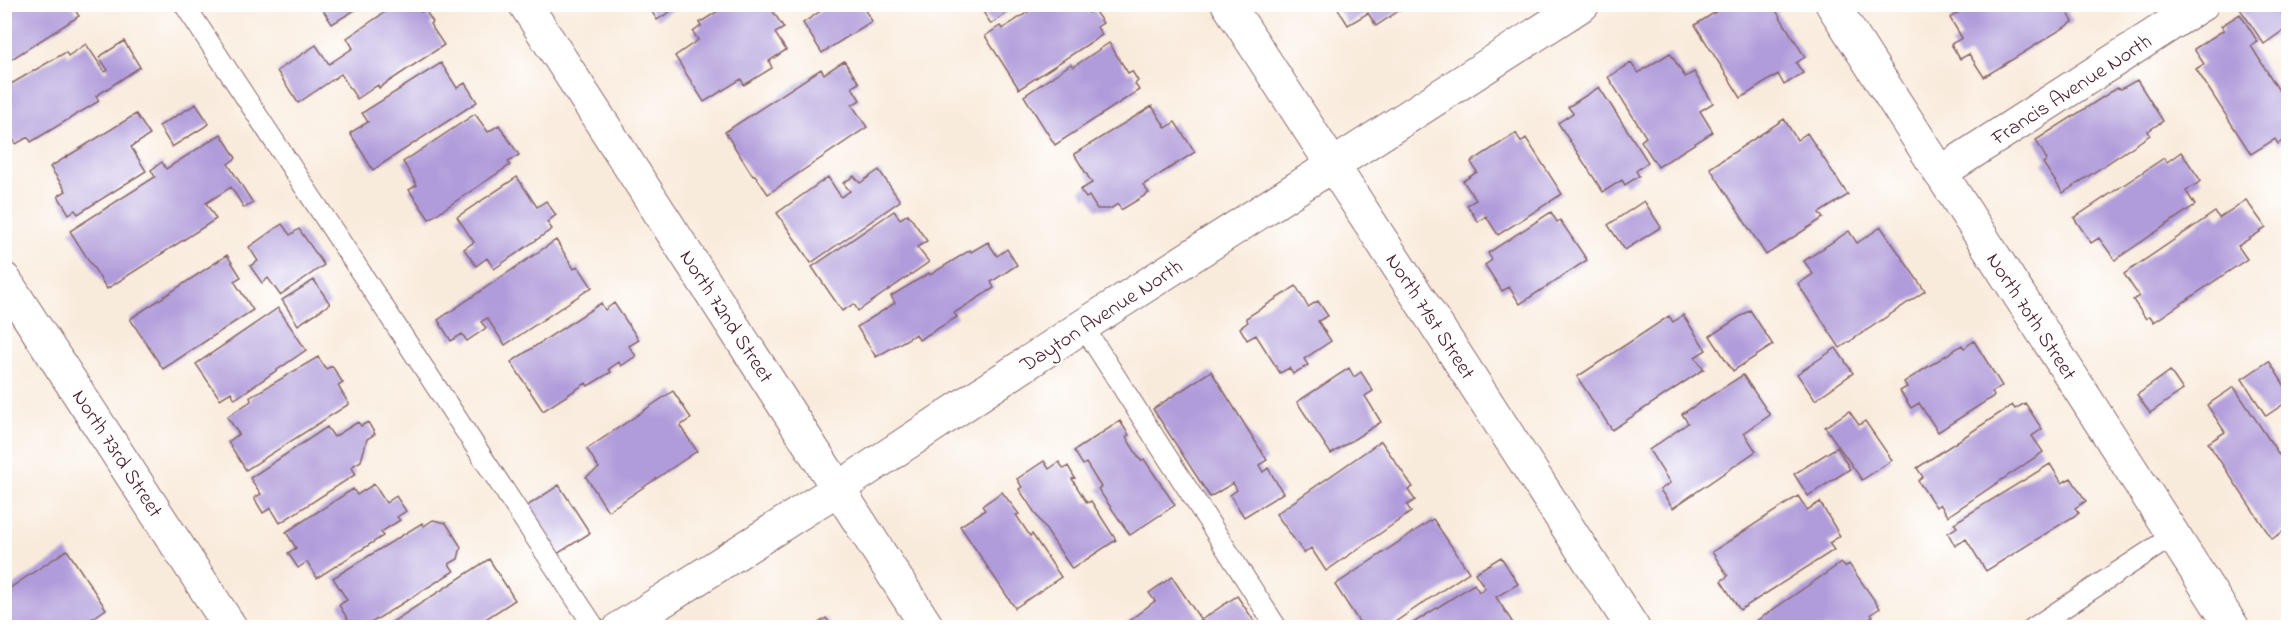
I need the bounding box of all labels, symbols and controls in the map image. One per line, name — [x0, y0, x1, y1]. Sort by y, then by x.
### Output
street label: Francis Avenue North — [1985, 27, 2158, 154]
street label: North 72nd Street — [671, 245, 780, 390]
street label: North 70th Street — [1978, 247, 2083, 387]
street label: North 71st Street — [1377, 248, 1481, 386]
street label: Dayton Avenue North — [1014, 253, 1190, 383]
street label: North 73rd Street — [64, 384, 169, 524]

